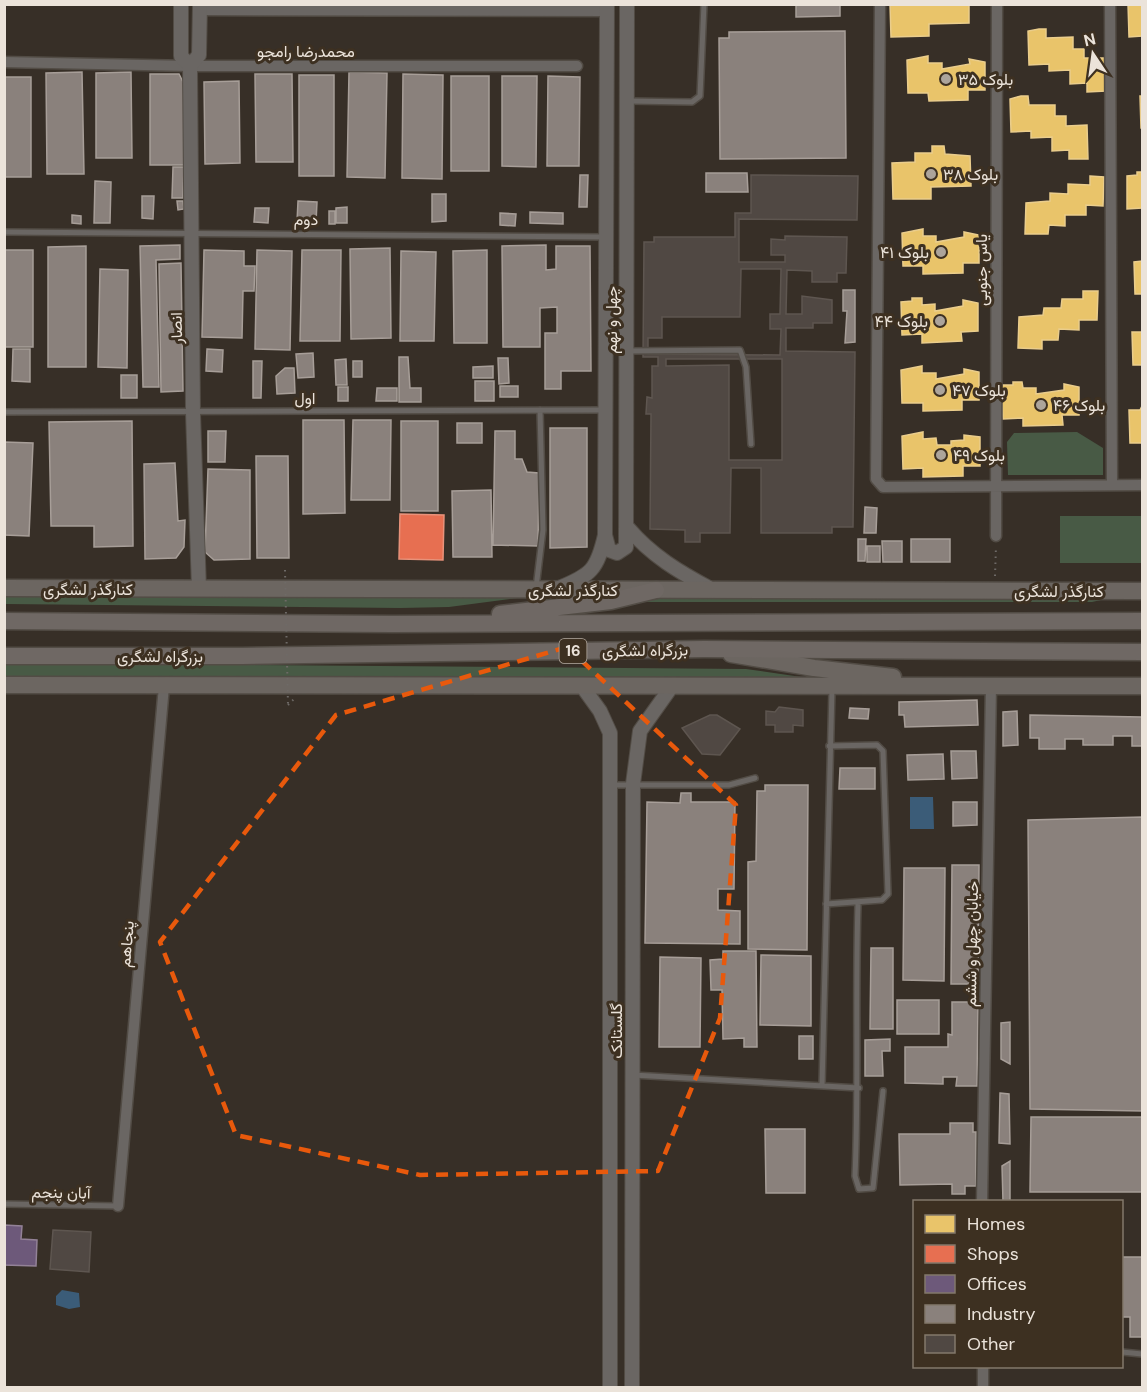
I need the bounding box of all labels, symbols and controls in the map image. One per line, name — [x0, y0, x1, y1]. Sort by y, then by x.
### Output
north arrow — [1063, 24, 1123, 84]
text: N — [1082, 28, 1098, 51]
street label: محمدرضا رامجو — [257, 41, 355, 62]
place label: بلوک ۳۵ — [958, 69, 1013, 90]
marker: بلوک ۳۵ — [939, 72, 953, 86]
place label: بلوک ۳۸ — [943, 164, 998, 185]
marker: بلوک ۳۸ — [924, 167, 938, 181]
street label: دوم — [294, 209, 318, 230]
street label: یاس جنوبی — [971, 234, 992, 306]
place label: بلوک ۴۱ — [880, 242, 929, 263]
marker: بلوک ۴۱ — [934, 245, 948, 259]
street label: چهل و نهم — [601, 286, 623, 354]
place label: بلوک ۴۴ — [875, 311, 928, 332]
street label: انصار — [166, 312, 187, 345]
marker: بلوک ۴۴ — [933, 314, 947, 328]
place label: بلوک ۴۷ — [952, 380, 1006, 401]
marker: بلوک ۴۷ — [933, 383, 947, 397]
street label: اول — [294, 388, 316, 409]
place label: بلوک ۴۶ — [1053, 395, 1105, 416]
marker: بلوک ۴۶ — [1034, 398, 1048, 412]
place label: بلوک ۴۹ — [953, 445, 1005, 466]
marker: بلوک ۴۹ — [934, 448, 948, 462]
street label: کنارگذر لشگری — [43, 579, 133, 600]
street label: کنارگذر لشگری — [528, 580, 618, 601]
street label: کنارگذر لشگری — [1014, 581, 1104, 602]
road number: 16 — [560, 639, 586, 663]
street label: بزرگراه لشگری — [602, 639, 688, 662]
street label: بزرگراه لشگری — [117, 646, 203, 667]
street label: خیابان چهل و ششم — [960, 881, 984, 1007]
street label: پنجاهم — [114, 920, 140, 968]
street label: گلستانک — [606, 1003, 627, 1059]
street label: آبان پنجم — [31, 1181, 92, 1205]
legend — [913, 1200, 1123, 1368]
text: Homes — [967, 1212, 1025, 1236]
text: Shops — [967, 1242, 1019, 1266]
text: Offices — [967, 1272, 1027, 1296]
text: Industry — [967, 1302, 1036, 1326]
text: Other — [967, 1332, 1016, 1356]

